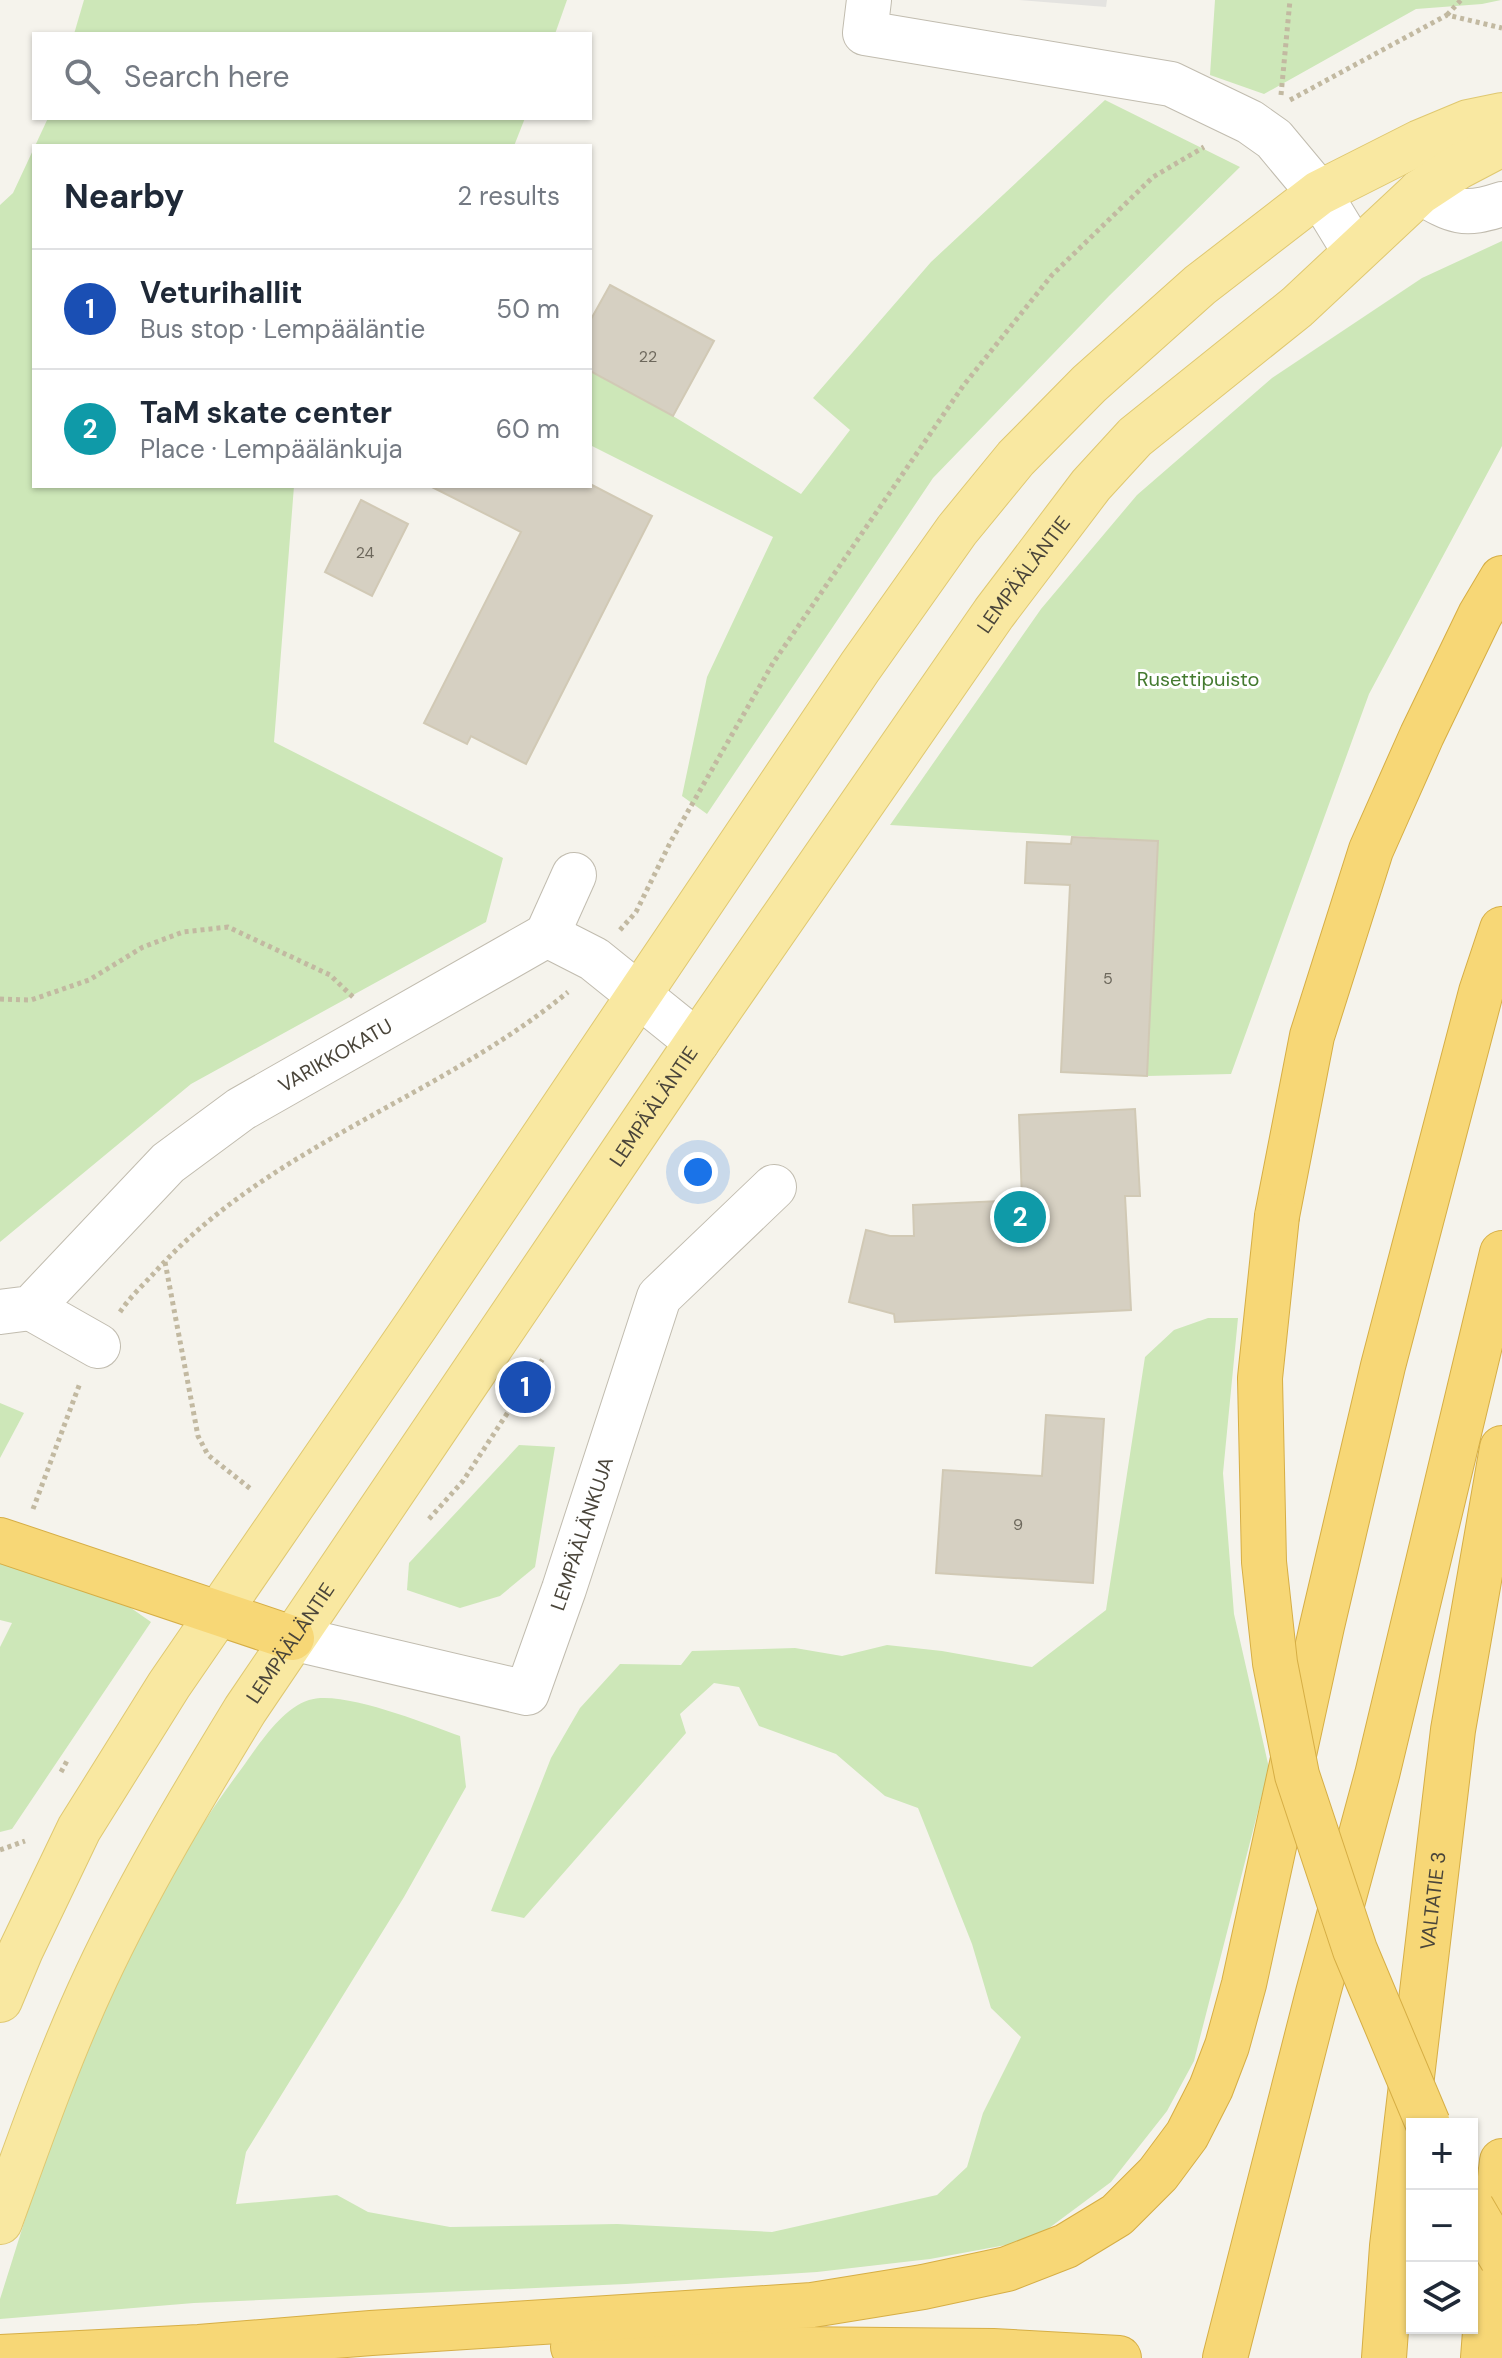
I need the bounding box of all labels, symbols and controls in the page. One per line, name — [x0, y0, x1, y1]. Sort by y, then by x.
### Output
search box — [32, 32, 592, 120]
icon: search — [60, 54, 104, 98]
text: Search here — [124, 57, 290, 96]
text: Nearby — [64, 174, 184, 219]
text: 2 results — [457, 179, 560, 213]
text: Veturihallit — [140, 273, 303, 312]
text: 1 — [85, 292, 95, 326]
text: 50 m — [496, 292, 560, 326]
text: Bus stop · Lempääläntie — [140, 312, 425, 346]
house number: 22 — [639, 346, 657, 367]
text: TaM skate center — [140, 393, 392, 432]
text: 2 — [82, 412, 98, 446]
text: 60 m — [496, 412, 560, 446]
text: Place · Lempäälänkuja — [140, 432, 403, 466]
street label: LEMPÄÄLÄNTIE — [971, 511, 1076, 638]
house number: 24 — [356, 542, 375, 563]
park label: Rusettipuisto — [1137, 666, 1259, 692]
house number: 5 — [1103, 968, 1113, 989]
street label: VARIKKOKATU — [274, 1013, 397, 1098]
street label: LEMPÄÄLÄNTIE — [603, 1041, 703, 1172]
your location — [678, 1152, 718, 1192]
pin: 2 — [994, 1187, 1046, 1247]
pin: 1 — [499, 1357, 551, 1417]
street label: LEMPÄÄLÄNKUJA — [544, 1453, 619, 1614]
house number: 9 — [1013, 1514, 1023, 1535]
street label: LEMPÄÄLÄNTIE — [240, 1578, 340, 1708]
street label: VALTATIE 3 — [1414, 1850, 1452, 1951]
map controls — [1406, 2118, 1478, 2334]
button: + — [1406, 2118, 1478, 2190]
button: − — [1406, 2190, 1478, 2262]
button: layers — [1406, 2262, 1478, 2334]

